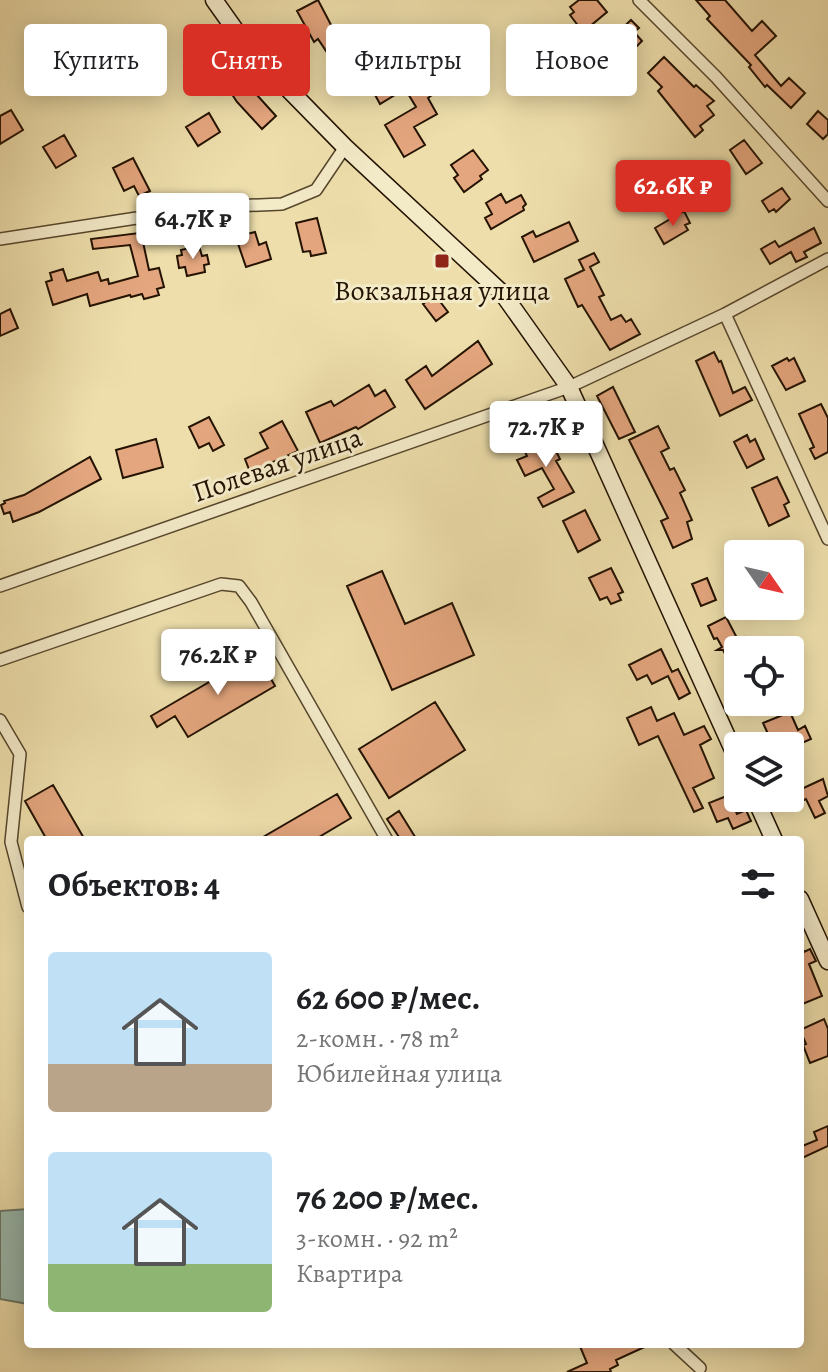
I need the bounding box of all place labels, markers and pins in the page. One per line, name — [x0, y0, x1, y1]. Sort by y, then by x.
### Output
pin: 62.6K ₽ — [599, 160, 747, 228]
pin: 64.7K ₽ — [119, 193, 267, 261]
marker: Вокзальная улица — [433, 252, 451, 270]
place label: Вокзальная улица — [334, 272, 550, 310]
pin: 72.7K ₽ — [472, 401, 620, 469]
pin: 76.2K ₽ — [144, 629, 292, 697]

